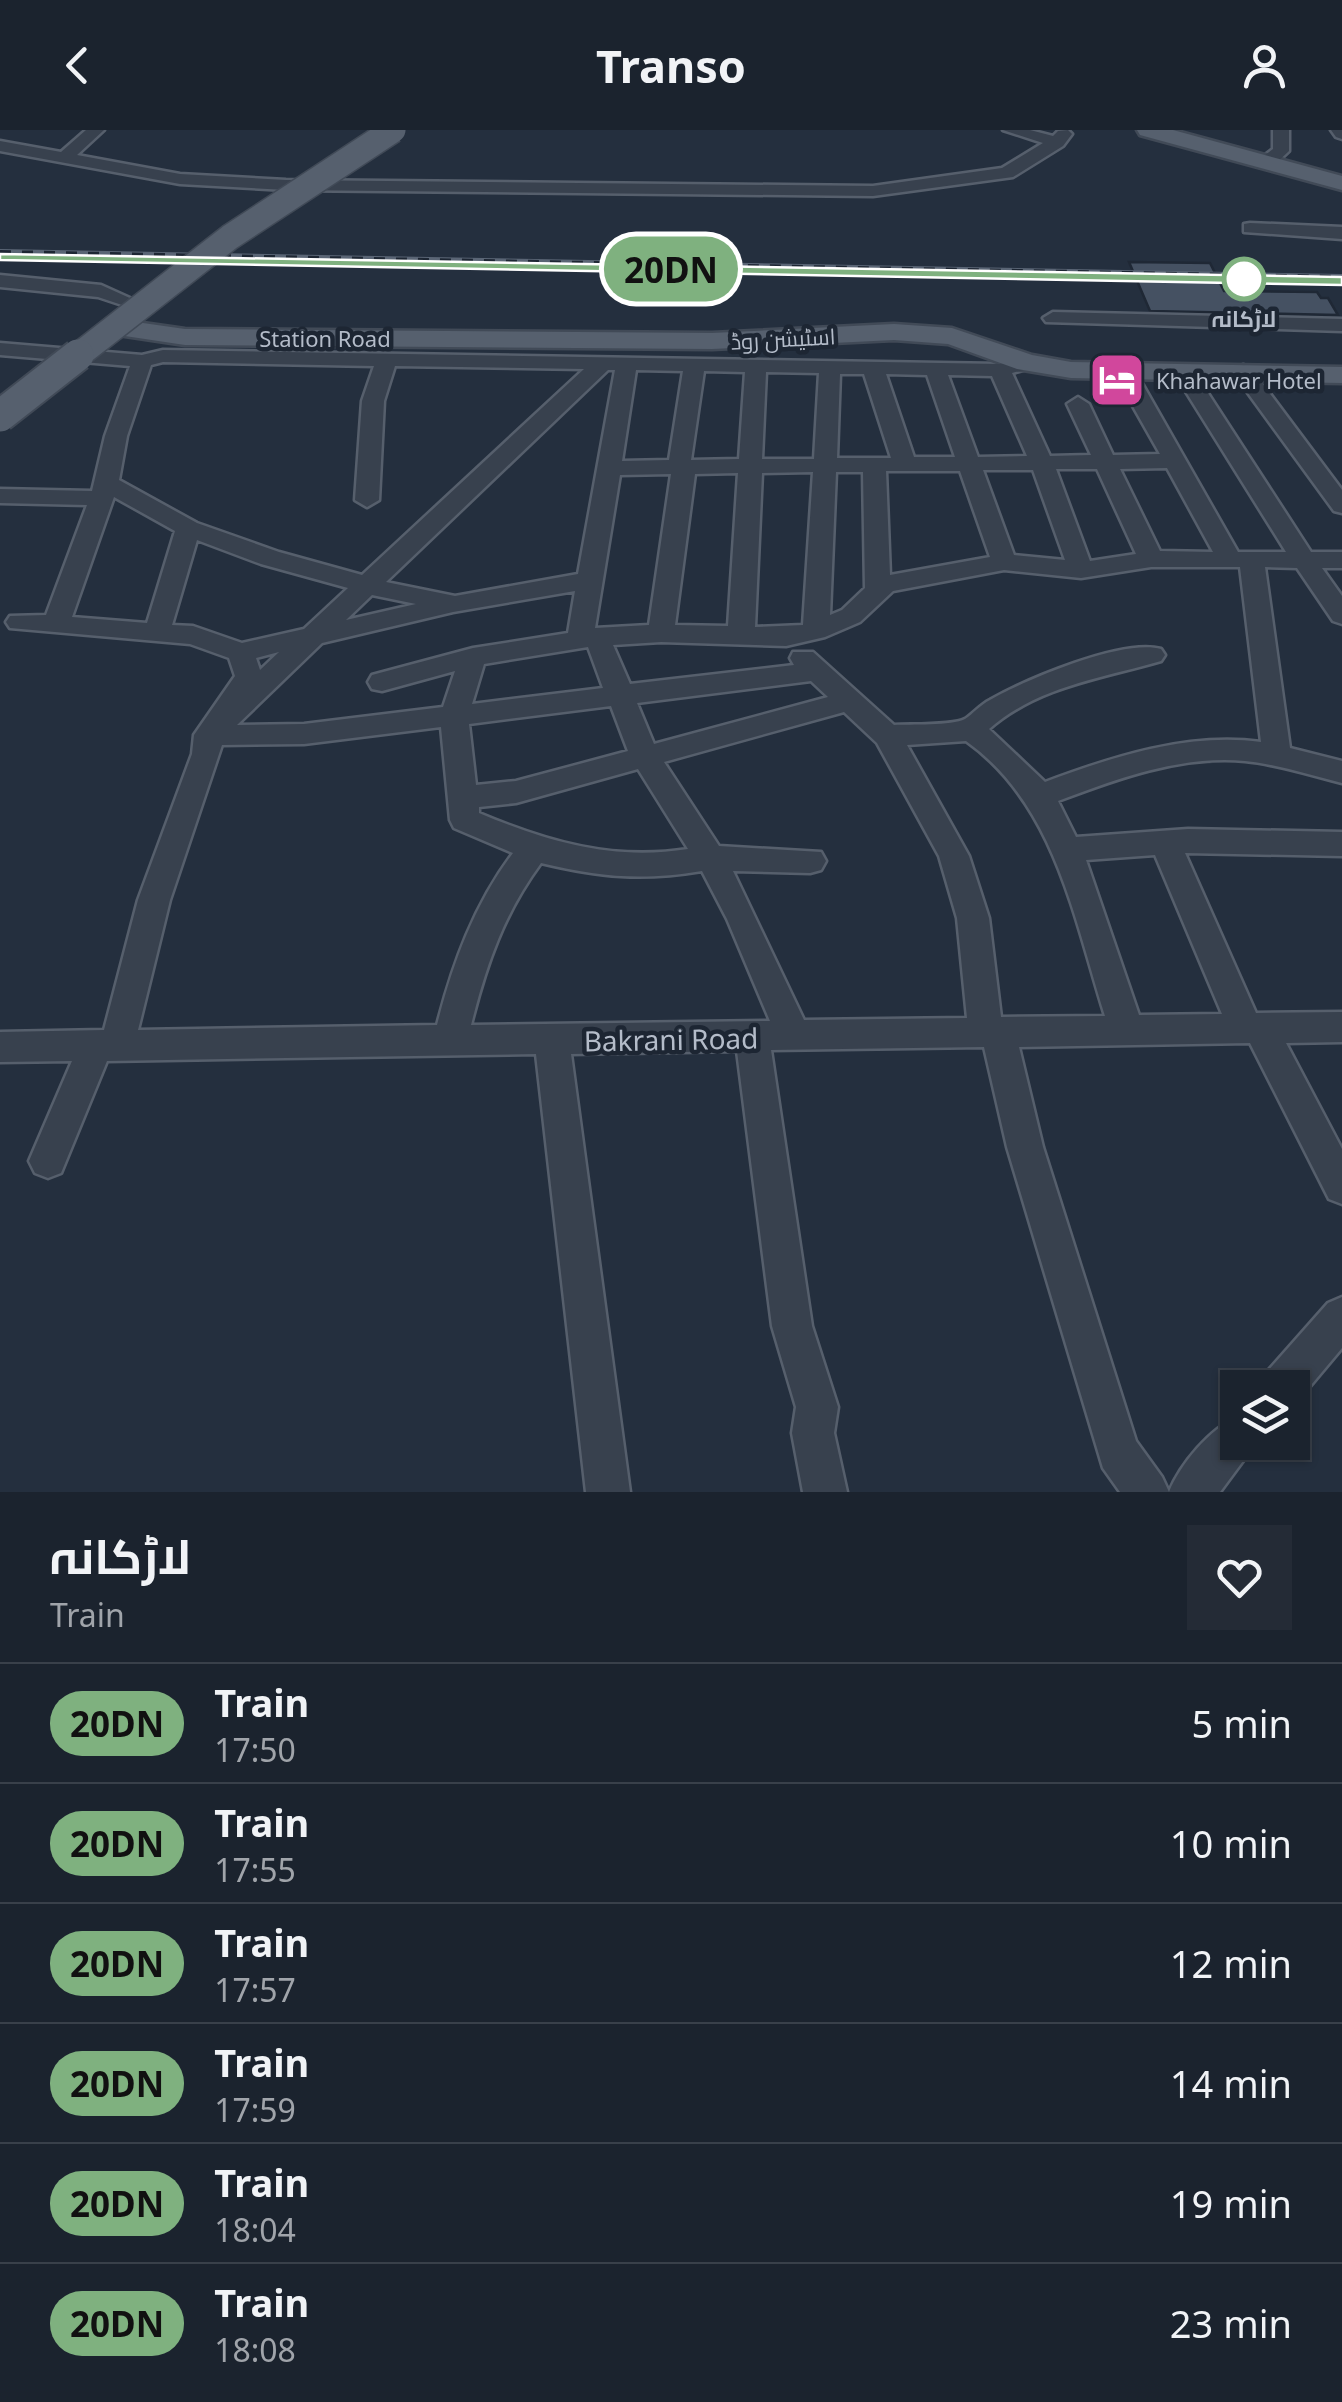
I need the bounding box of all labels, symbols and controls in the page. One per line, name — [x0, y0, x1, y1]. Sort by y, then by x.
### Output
text: Transo — [596, 35, 746, 96]
icon: back — [50, 38, 105, 93]
icon: person — [1237, 38, 1292, 93]
line badge: 20DN — [601, 236, 741, 302]
text: 20DN — [624, 246, 718, 293]
marker: لاڑکانہ — [1223, 258, 1265, 300]
place label: لاڑکانہ — [1212, 303, 1276, 333]
street label: اسٹیشن روڈ — [730, 320, 836, 356]
street label: Station Road — [259, 323, 391, 353]
hotel icon: Khahawar Hotel — [1087, 350, 1147, 410]
place label: Khahawar Hotel — [1156, 365, 1322, 395]
street label: Bakrani Road — [583, 1018, 759, 1060]
map controls — [1220, 1370, 1310, 1460]
button: layers — [1220, 1370, 1310, 1460]
text: لاڑکانہ — [50, 1523, 191, 1588]
button: heart — [1187, 1525, 1292, 1630]
text: Train — [50, 1593, 125, 1636]
text: Train — [214, 1676, 309, 1728]
text: 5 min — [1192, 1697, 1292, 1749]
text: 20DN — [70, 1700, 164, 1747]
text: 17:50 — [214, 1728, 296, 1771]
text: Train — [214, 1796, 309, 1848]
text: 10 min — [1170, 1817, 1292, 1869]
text: 20DN — [70, 1820, 164, 1867]
text: 17:55 — [214, 1848, 296, 1891]
text: Train — [214, 1916, 309, 1968]
text: 12 min — [1170, 1937, 1292, 1989]
text: 20DN — [70, 1940, 164, 1987]
text: 17:57 — [214, 1968, 296, 2011]
text: Train — [214, 2036, 309, 2088]
text: 14 min — [1170, 2057, 1292, 2109]
text: 20DN — [70, 2060, 164, 2107]
text: 17:59 — [214, 2088, 296, 2131]
text: Train — [214, 2156, 309, 2208]
text: 19 min — [1170, 2177, 1292, 2229]
text: 20DN — [70, 2180, 164, 2227]
text: 18:04 — [214, 2208, 296, 2251]
text: Train — [214, 2276, 309, 2328]
text: 23 min — [1170, 2297, 1292, 2349]
text: 20DN — [70, 2300, 164, 2347]
text: 18:08 — [214, 2328, 296, 2371]

